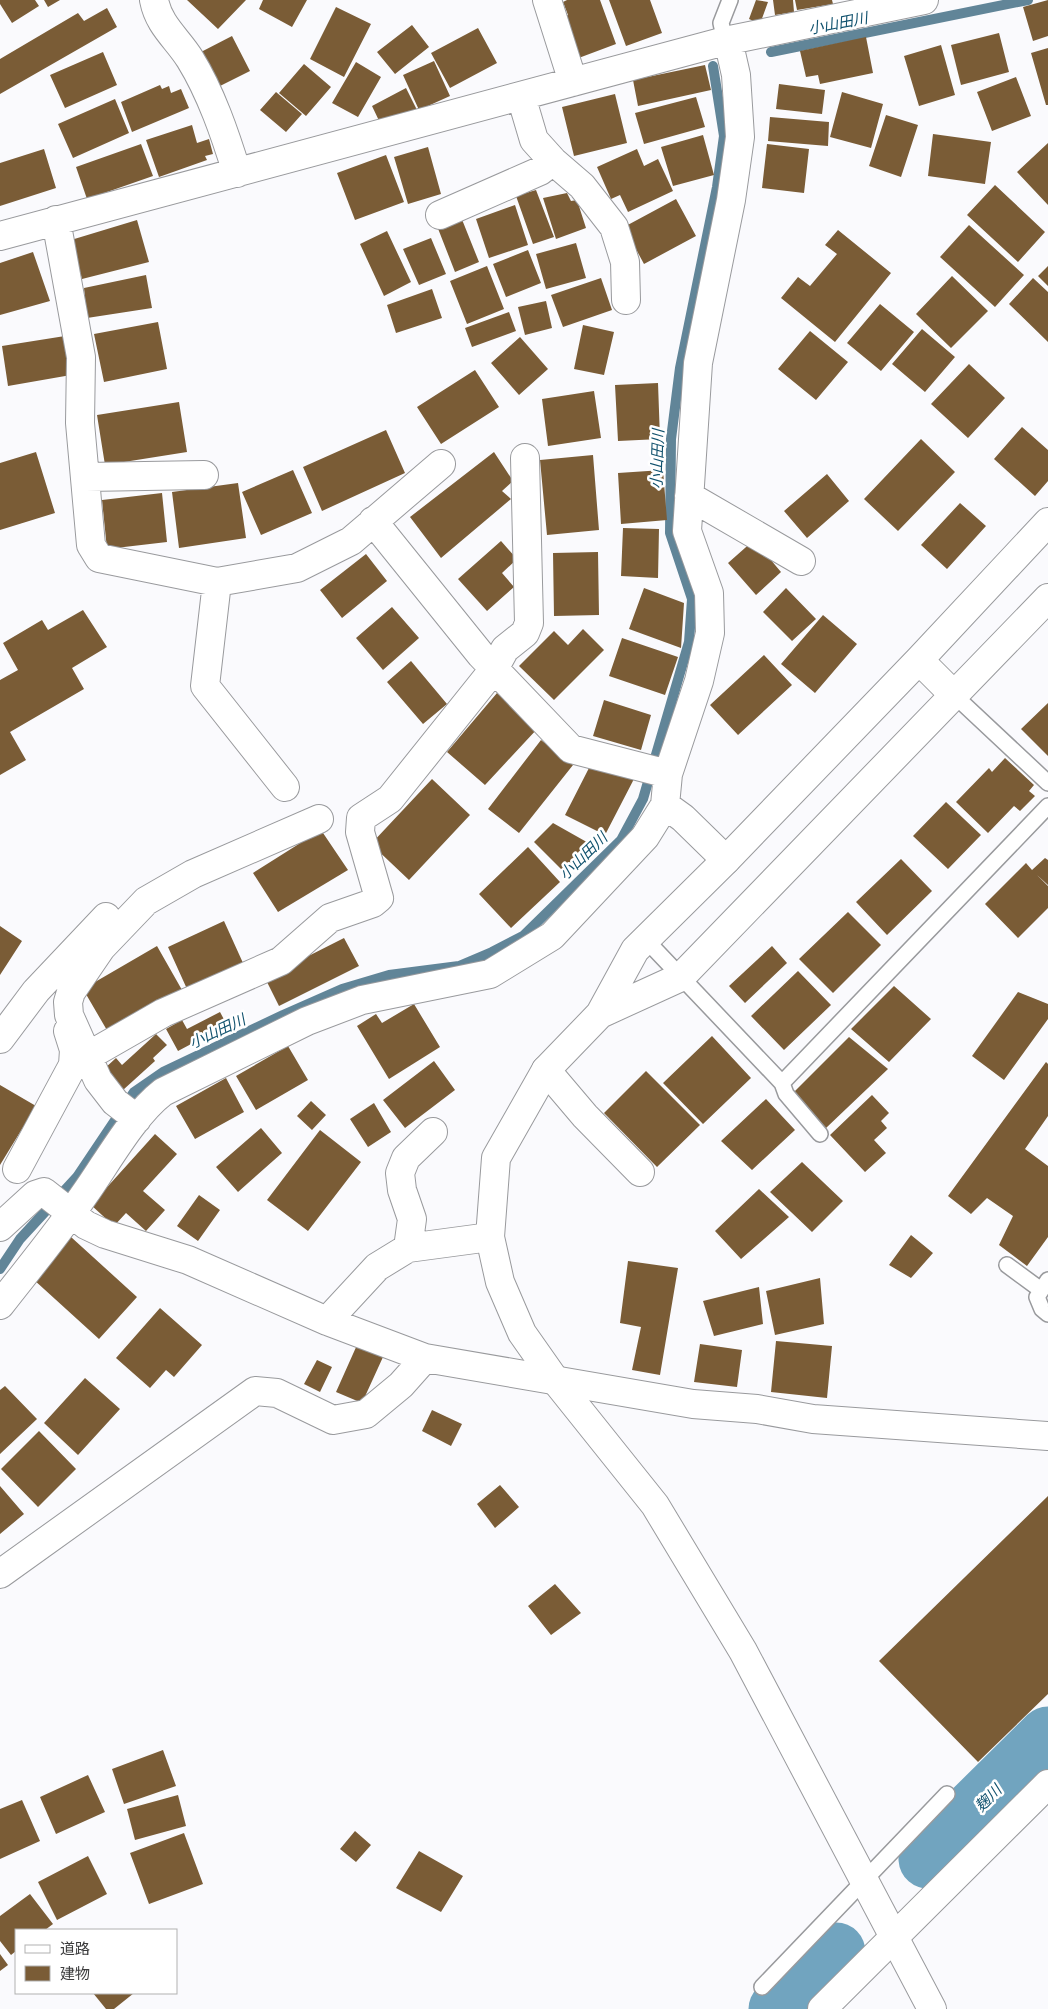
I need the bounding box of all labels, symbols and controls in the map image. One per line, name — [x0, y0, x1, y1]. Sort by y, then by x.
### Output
water label: 小山田川 — [807, 8, 871, 38]
water label: 小山田川 — [646, 427, 668, 489]
water label: 小山田川 — [555, 827, 613, 884]
water label: 小山田川 — [186, 1009, 250, 1052]
water label: 麹川 — [971, 1779, 1007, 1815]
legend — [15, 1929, 178, 1994]
text: 道路 — [60, 1939, 90, 1958]
text: 建物 — [60, 1964, 90, 1983]

